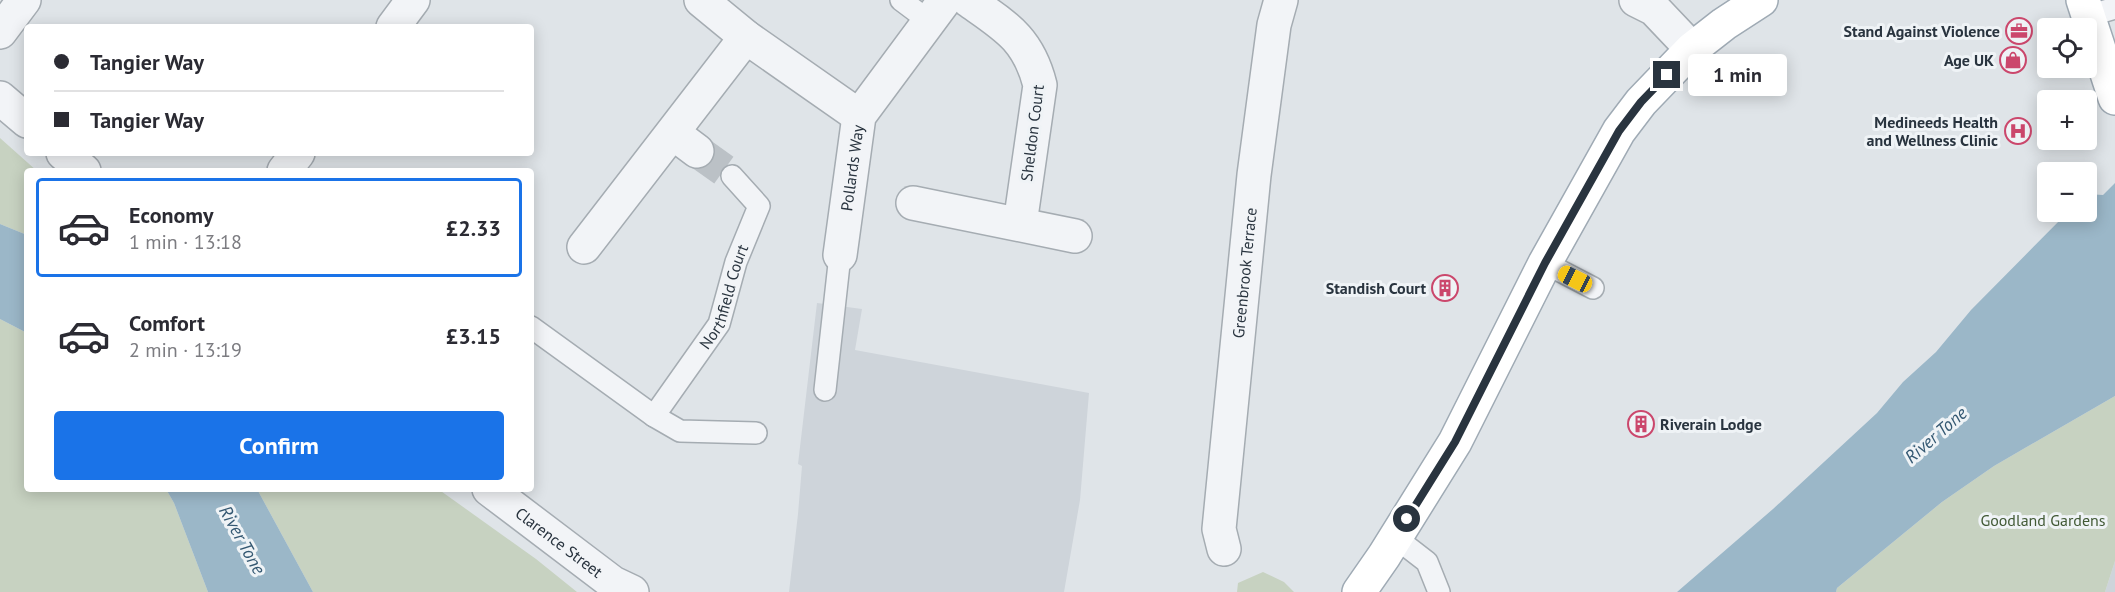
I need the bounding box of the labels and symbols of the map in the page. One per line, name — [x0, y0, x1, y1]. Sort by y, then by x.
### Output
office icon: Stand Against Violence — [2004, 16, 2034, 46]
place label: Stand Against Violence — [1844, 21, 2000, 41]
shop icon: Age UK — [1998, 45, 2028, 75]
place label: Age UK — [1944, 50, 1994, 70]
callout: 1 min — [1688, 54, 1787, 96]
route end — [1653, 61, 1680, 88]
street label: Sheldon Court — [1016, 83, 1048, 183]
place label: Medineeds Health and Wellness Clinic — [1866, 112, 1998, 150]
hospital icon: Medineeds Health and Wellness Clinic — [2003, 116, 2033, 146]
street label: Pollards Way — [836, 123, 868, 212]
street label: Greenbrook Terrace — [1228, 207, 1261, 339]
street label: Northfield Court — [695, 241, 753, 353]
car — [1555, 263, 1595, 295]
building icon: Standish Court — [1430, 273, 1460, 303]
place label: Standish Court — [1326, 278, 1426, 298]
water label: River Tone — [1900, 401, 1972, 468]
building icon: Riverain Lodge — [1626, 409, 1656, 439]
place label: Riverain Lodge — [1660, 414, 1762, 434]
water label: River Tone — [214, 501, 271, 579]
street label: Clarence Street — [512, 503, 607, 582]
route start — [1393, 505, 1420, 532]
park label: Goodland Gardens — [1980, 510, 2106, 530]

